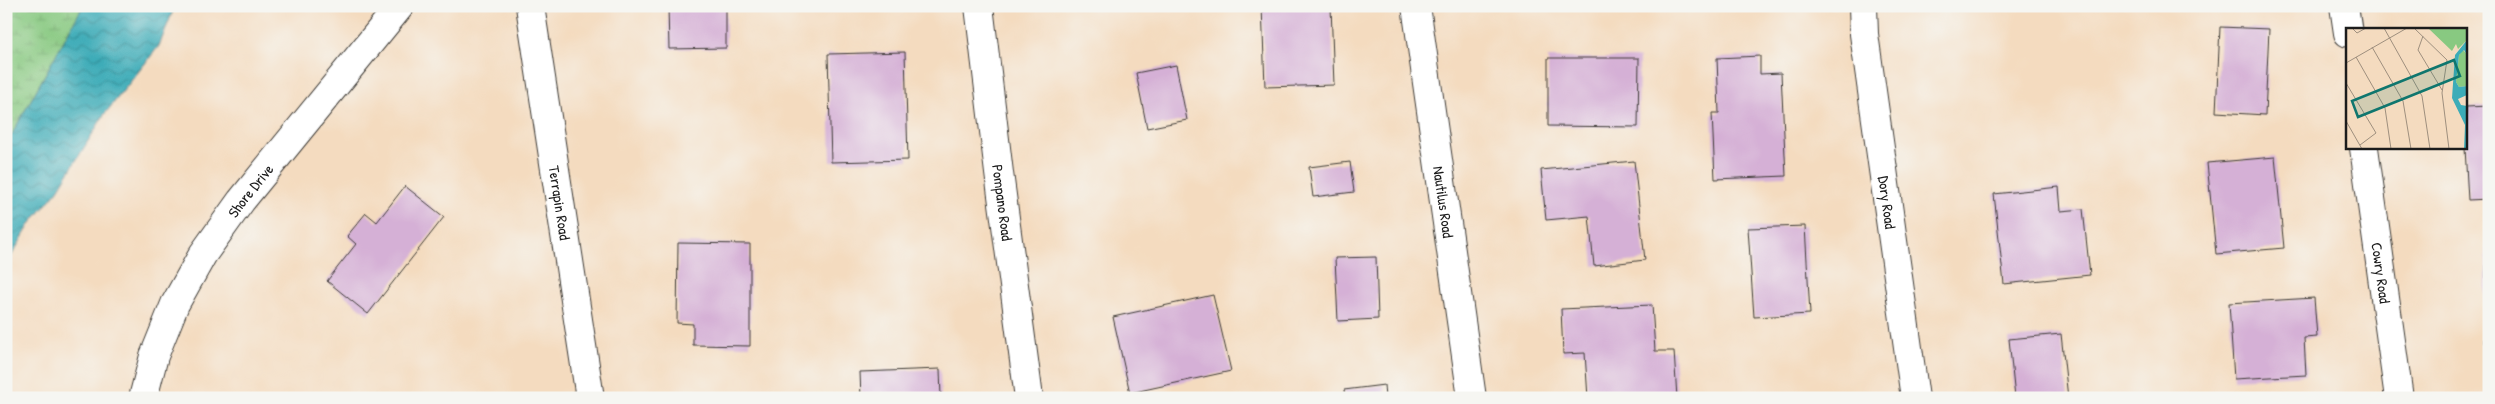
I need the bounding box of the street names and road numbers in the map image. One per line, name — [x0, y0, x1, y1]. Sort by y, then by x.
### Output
street label: Shore Drive — [222, 159, 278, 221]
street label: Pompano Road — [988, 163, 1018, 242]
street label: Terrapin Road — [544, 164, 576, 242]
street label: Nautilus Road — [1428, 165, 1460, 239]
street label: Dory Road — [1873, 174, 1902, 230]
street label: Cowry Road — [2367, 241, 2396, 305]

